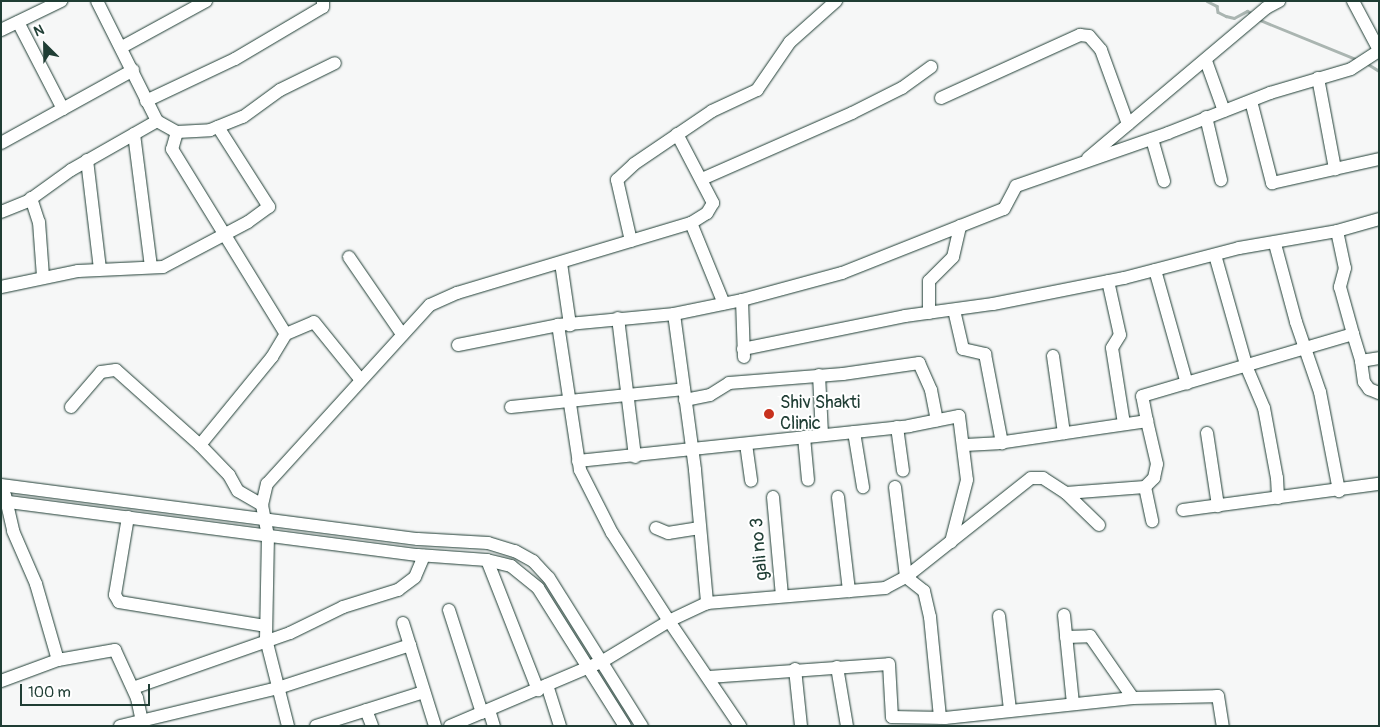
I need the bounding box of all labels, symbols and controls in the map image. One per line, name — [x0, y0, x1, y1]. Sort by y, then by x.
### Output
north arrow — [20, 20, 70, 70]
text: N — [31, 21, 47, 40]
place label: Shiv Shakti Clinic — [780, 393, 860, 436]
marker: Shiv Shakti Clinic — [762, 407, 776, 421]
street label: gali no 3 — [746, 517, 774, 581]
scale bar — [22, 674, 152, 706]
text: 100 m — [28, 683, 71, 702]

